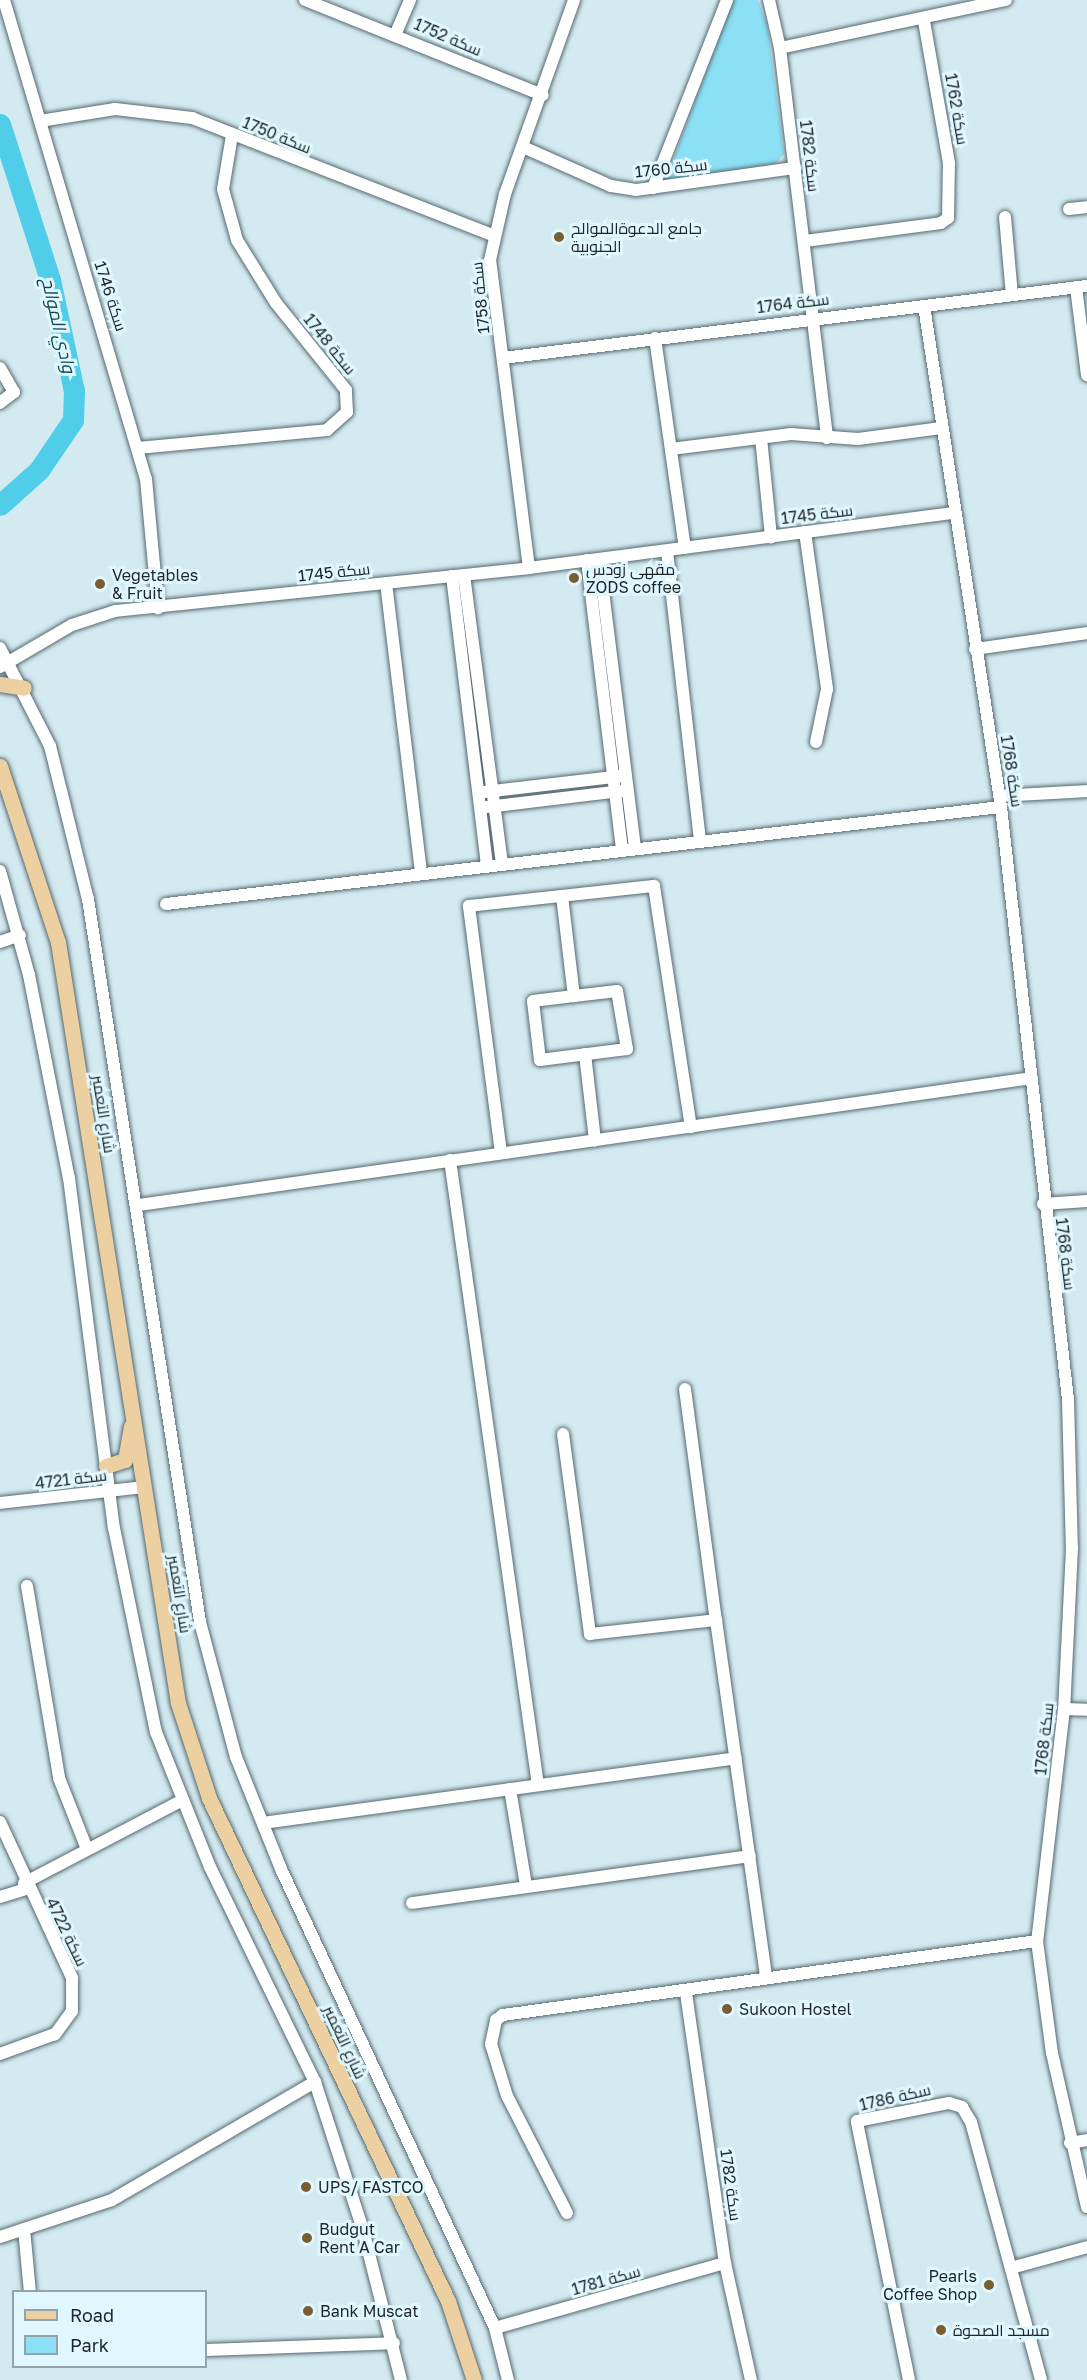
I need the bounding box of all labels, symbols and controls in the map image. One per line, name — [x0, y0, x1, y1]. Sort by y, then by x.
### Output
street label: سكة 1752 — [411, 14, 485, 60]
street label: سكة 1762 — [941, 72, 973, 146]
street label: سكة 1750 — [240, 113, 314, 157]
street label: سكة 1782 — [796, 119, 824, 193]
street label: سكة 1760 — [634, 155, 708, 181]
place label: جامع الدعوةالموالح الجنوبية — [571, 218, 702, 256]
marker: جامع الدعوةالموالح الجنوبية — [552, 230, 566, 244]
street label: سكة 1746 — [91, 258, 131, 334]
street label: سكة 1758 — [467, 261, 493, 335]
water label: وادي الموالح — [38, 275, 80, 375]
street label: سكة 1764 — [756, 289, 830, 317]
street label: سكة 1748 — [300, 310, 360, 378]
street label: سكة 1745 — [780, 500, 854, 528]
street label: سكة 1745 — [297, 559, 371, 585]
place label: مقهى زودس ZODS coffee — [586, 559, 681, 597]
place label: Vegetables & Fruit — [112, 565, 198, 603]
marker: مقهى زودس ZODS coffee — [567, 571, 581, 585]
marker: Vegetables & Fruit — [93, 577, 107, 591]
street label: سكة 1768 — [997, 734, 1027, 808]
street label: شارع التعمير — [88, 1074, 120, 1154]
street label: سكة 1768 — [1052, 1217, 1080, 1291]
street label: سكة 4721 — [34, 1465, 108, 1493]
street label: شارع التعمير — [164, 1554, 196, 1634]
street label: سكة 1768 — [1031, 1702, 1057, 1776]
street label: سكة 4722 — [42, 1895, 92, 1969]
place label: Sukoon Hostel — [739, 1999, 852, 2019]
street label: شارع التعمير — [320, 2002, 370, 2082]
marker: Sukoon Hostel — [720, 2002, 734, 2016]
street label: سكة 1786 — [857, 2079, 933, 2115]
street label: سكة 1782 — [716, 2148, 746, 2222]
place label: UPS/ FASTCO — [318, 2177, 424, 2197]
marker: UPS/ FASTCO — [299, 2180, 313, 2194]
place label: Budgut Rent A Car — [319, 2219, 400, 2257]
marker: Budgut Rent A Car — [300, 2231, 314, 2245]
street label: سكة 1781 — [569, 2261, 643, 2299]
place label: Pearls Coffee Shop — [883, 2266, 977, 2304]
marker: Pearls Coffee Shop — [982, 2278, 996, 2292]
legend — [12, 2290, 207, 2368]
place label: Bank Muscat — [320, 2301, 419, 2321]
text: Road — [70, 2304, 114, 2326]
marker: Bank Muscat — [301, 2304, 315, 2318]
place label: مسجد الصحوة — [953, 2320, 1050, 2340]
marker: مسجد الصحوة — [934, 2323, 948, 2337]
text: Park — [70, 2334, 109, 2356]

